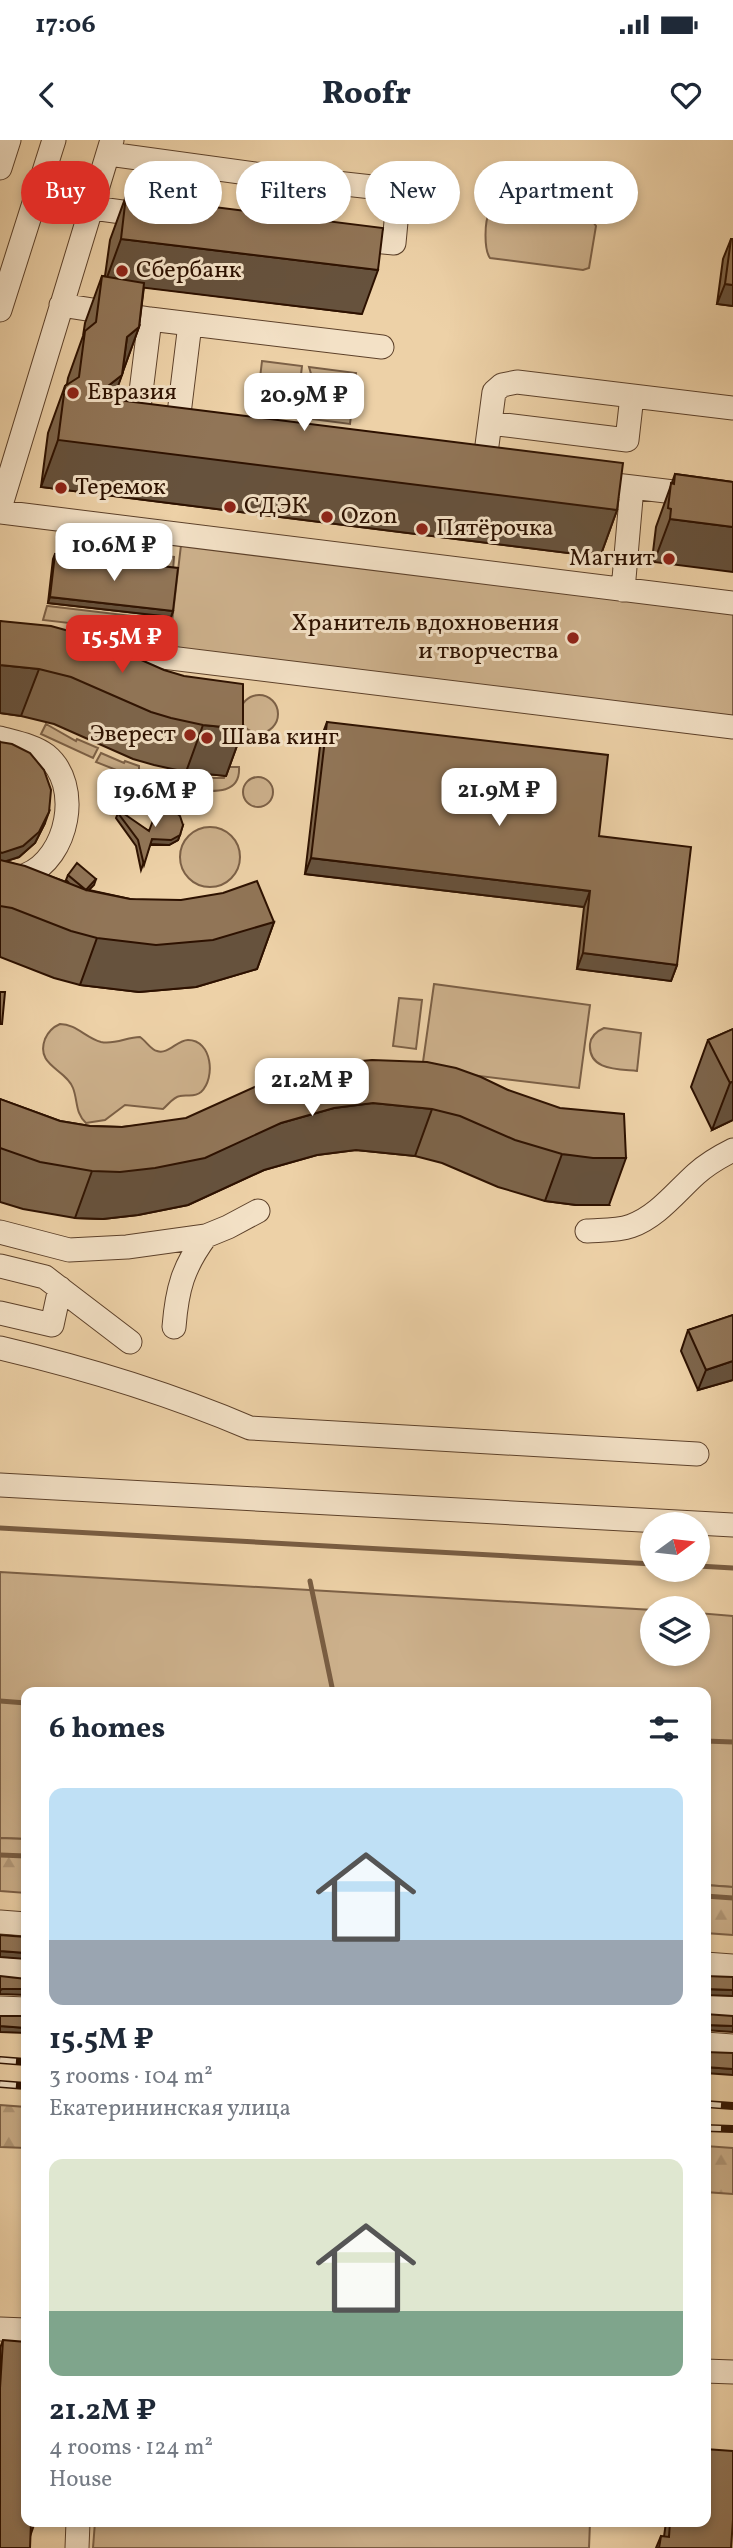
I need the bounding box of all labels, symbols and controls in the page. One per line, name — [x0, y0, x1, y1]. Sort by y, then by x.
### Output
text: 17:06 — [35, 7, 96, 43]
text: Roofr — [322, 73, 411, 117]
icon: back — [28, 76, 66, 114]
icon: heart — [667, 76, 705, 114]
chip: Buy — [21, 161, 110, 224]
chip: Rent — [124, 161, 222, 224]
chip: Filters — [236, 161, 351, 224]
chip: New — [365, 161, 460, 224]
chip: Apartment — [474, 161, 638, 224]
place label: Сбербанк — [136, 254, 242, 288]
marker: Сбербанк — [114, 263, 130, 279]
pin: 20.9M ₽ — [239, 373, 369, 433]
place label: Евразия — [87, 376, 177, 410]
text: 20.9M ₽ — [260, 380, 348, 412]
marker: Евразия — [65, 385, 81, 401]
place label: Теремок — [75, 471, 166, 505]
marker: Теремок — [53, 480, 69, 496]
place label: СДЭК — [244, 490, 308, 524]
marker: СДЭК — [222, 499, 238, 515]
place label: Ozon — [341, 500, 398, 534]
marker: Ozon — [319, 509, 335, 525]
place label: Пятёрочка — [436, 512, 554, 546]
marker: Пятёрочка — [414, 521, 430, 537]
pin: 10.6M ₽ — [49, 524, 179, 583]
text: 10.6M ₽ — [71, 530, 157, 562]
place label: Магнит — [569, 542, 655, 576]
marker: Магнит — [661, 551, 677, 567]
place label: Хранитель вдохновения и творчества — [292, 607, 559, 669]
pin: 15.5M ₽ — [57, 616, 187, 675]
text: 15.5M ₽ — [82, 622, 162, 654]
marker: Хранитель вдохновения и творчества — [565, 630, 581, 646]
place label: Эверест — [90, 718, 176, 752]
place label: Шава кинг — [221, 721, 339, 755]
marker: Эверест — [182, 727, 198, 743]
marker: Шава кинг — [199, 730, 215, 746]
pin: 21.9M ₽ — [434, 768, 564, 828]
pin: 19.6M ₽ — [90, 770, 220, 829]
text: 21.9M ₽ — [457, 775, 541, 807]
text: 19.6M ₽ — [113, 776, 197, 808]
pin: 21.2M ₽ — [247, 1058, 377, 1118]
text: 21.2M ₽ — [271, 1065, 353, 1097]
north arrow — [640, 1512, 710, 1582]
map controls — [640, 1512, 710, 1666]
button: layers — [640, 1596, 710, 1666]
text: 6 homes — [49, 1708, 165, 1750]
icon: filters — [645, 1710, 683, 1748]
icon: home — [303, 1834, 429, 1960]
text: 15.5M ₽ — [49, 2019, 154, 2061]
text: 3 rooms · 104 m² — [49, 2061, 213, 2093]
text: Екатерининская улица — [49, 2093, 291, 2125]
icon: home — [303, 2205, 429, 2331]
text: 21.2M ₽ — [49, 2390, 156, 2432]
text: 4 rooms · 124 m² — [49, 2432, 213, 2464]
text: House — [49, 2464, 112, 2496]

